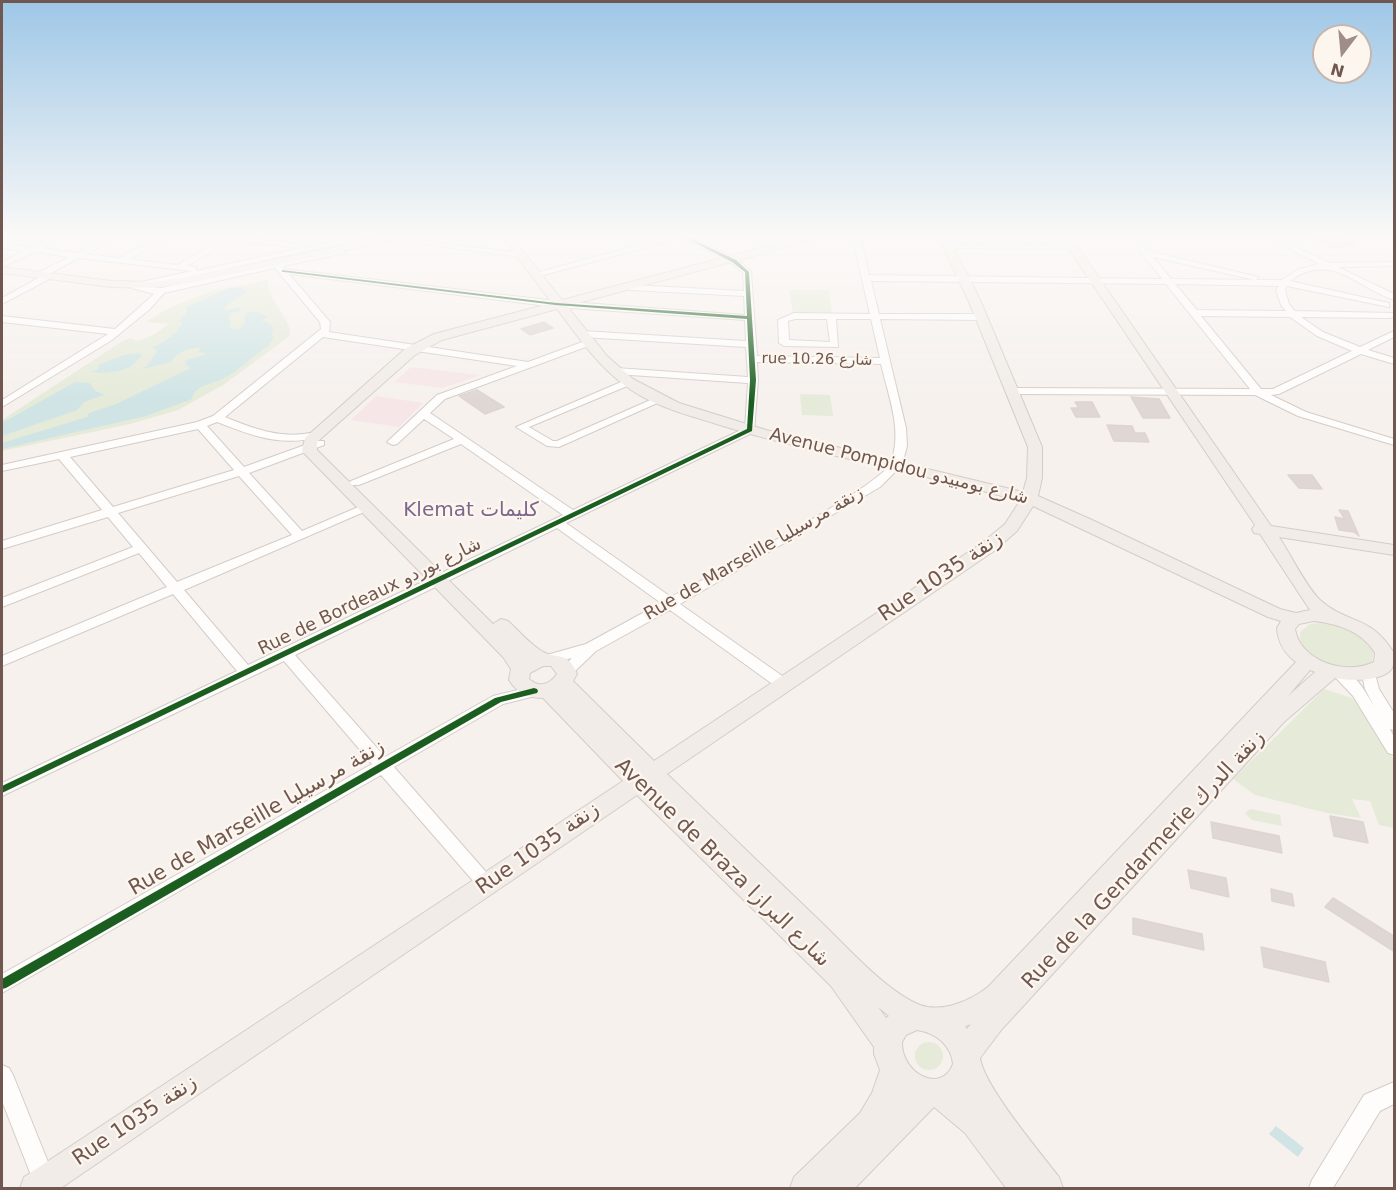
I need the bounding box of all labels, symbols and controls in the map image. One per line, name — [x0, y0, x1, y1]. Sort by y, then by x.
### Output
north arrow — [1312, 24, 1372, 84]
text: N — [1328, 59, 1347, 81]
street label: rue 10.26 شارع — [761, 350, 873, 370]
street label: Avenue Pompidou شارع بومبيدو — [767, 424, 1031, 510]
street label: Rue de Marseille زنقة مرسيليا — [641, 482, 867, 626]
district label: Klemat كليمات — [403, 499, 539, 523]
street label: Rue 1035 زنقة — [874, 526, 1008, 628]
street label: Rue de Bordeaux شارع بوردو — [255, 534, 485, 660]
street label: Rue de la Gendarmerie زنقة الدرك — [1017, 725, 1271, 995]
street label: Rue de Marseille زنقة مرسيليا — [125, 734, 389, 902]
street label: Avenue de Braza شارع البرازا — [609, 753, 835, 973]
street label: Rue 1035 زنقة — [472, 797, 604, 901]
street label: Rue 1035 زنقة — [68, 1070, 202, 1172]

